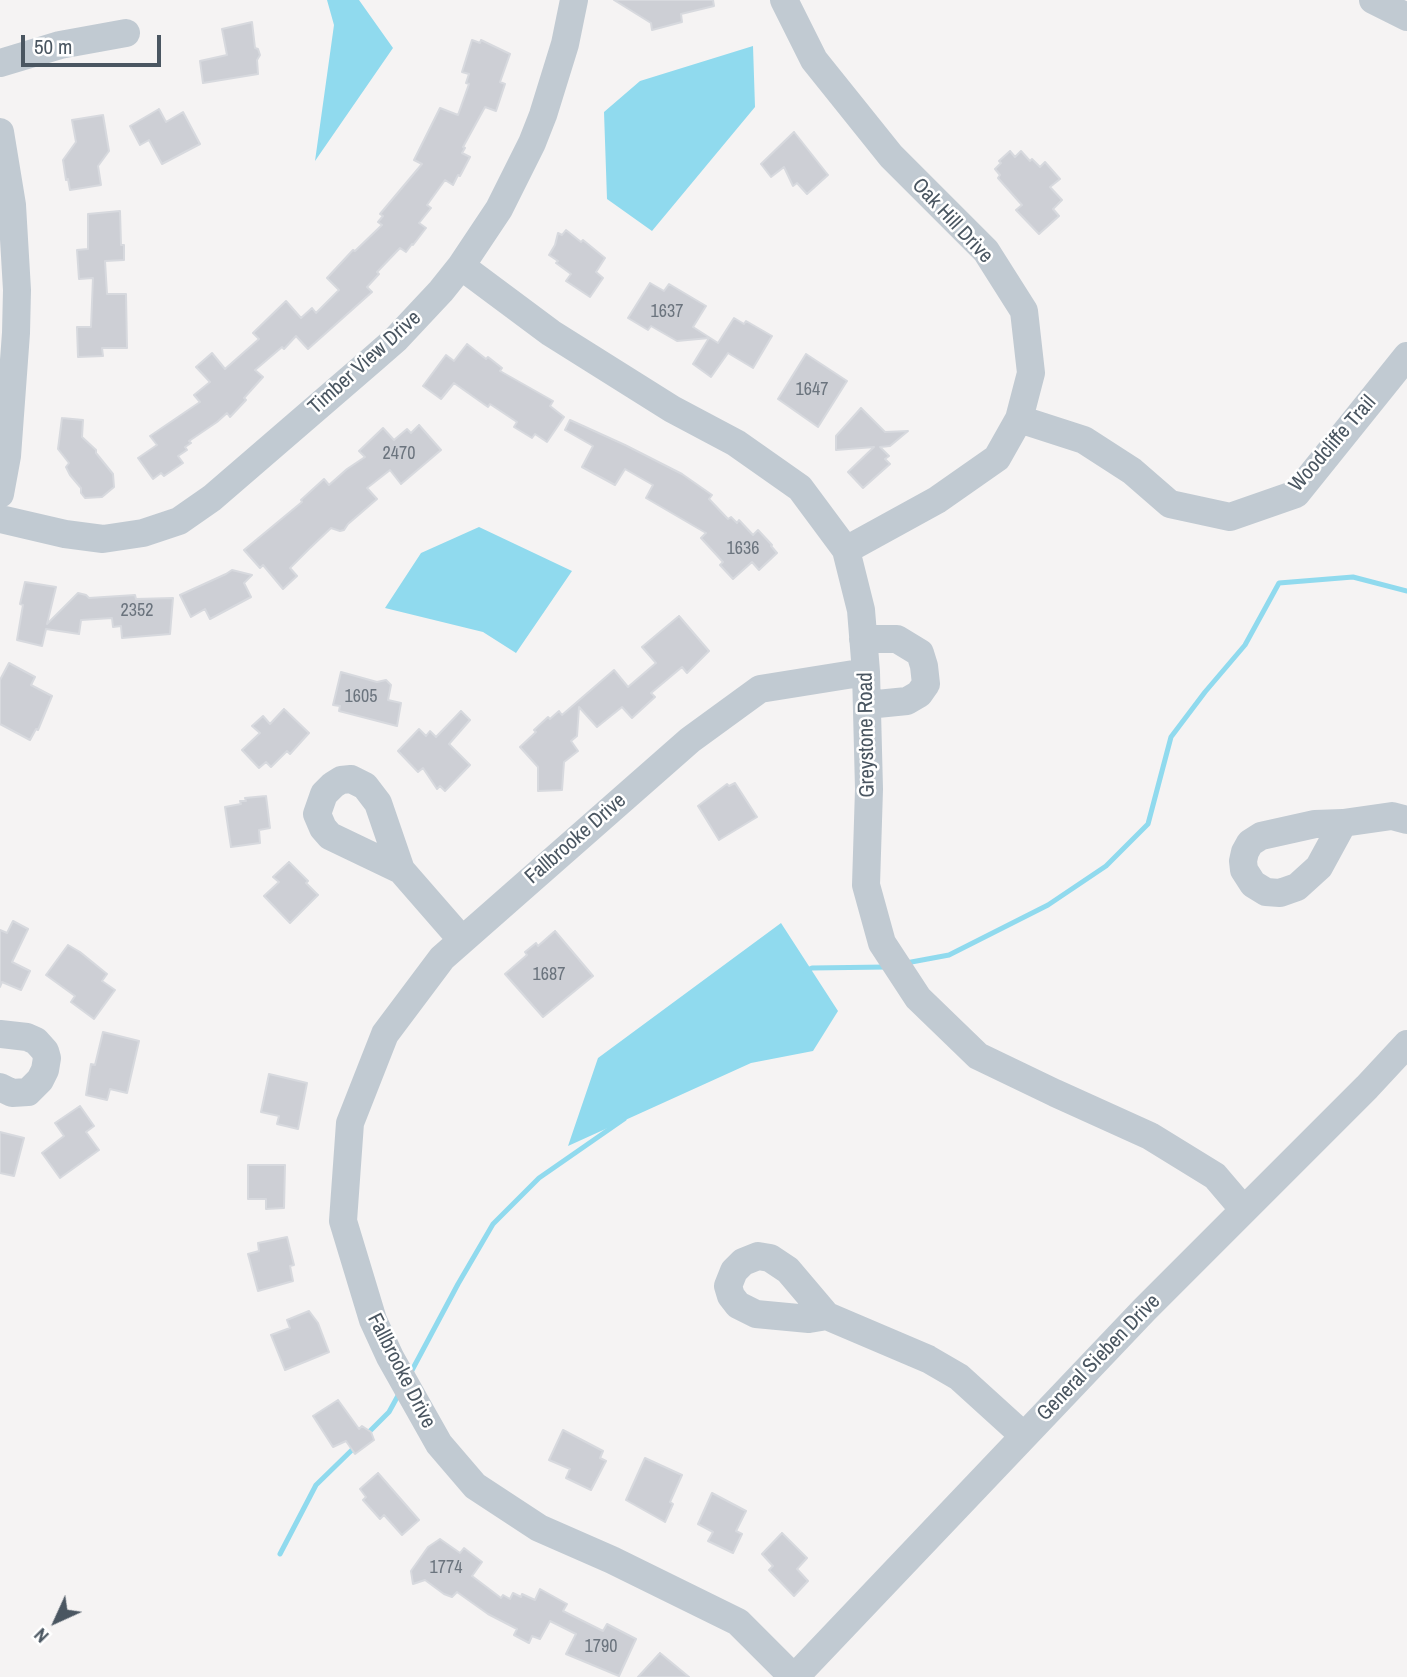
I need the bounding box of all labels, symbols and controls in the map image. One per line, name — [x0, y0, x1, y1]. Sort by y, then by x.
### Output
scale bar — [24, 21, 164, 65]
text: 50 m — [34, 32, 72, 61]
street label: Oak Hill Drive — [906, 173, 998, 269]
house number: 1637 — [651, 301, 683, 323]
street label: Timber View Drive — [303, 306, 427, 420]
house number: 1647 — [796, 379, 828, 401]
street label: Woodcliffe Trail — [1284, 391, 1382, 497]
house number: 2470 — [383, 443, 415, 465]
house number: 1636 — [727, 538, 759, 560]
house number: 2352 — [121, 600, 153, 622]
street label: Greystone Road — [853, 672, 881, 798]
house number: 1605 — [345, 686, 377, 708]
street label: Fallbrooke Drive — [520, 788, 632, 890]
house number: 1687 — [533, 964, 565, 986]
street label: General Sieben Drive — [1032, 1289, 1166, 1427]
street label: Fallbrooke Drive — [361, 1309, 441, 1433]
house number: 1774 — [430, 1557, 462, 1579]
north arrow — [21, 1586, 91, 1656]
text: N — [28, 1623, 54, 1649]
house number: 1790 — [585, 1636, 617, 1658]

